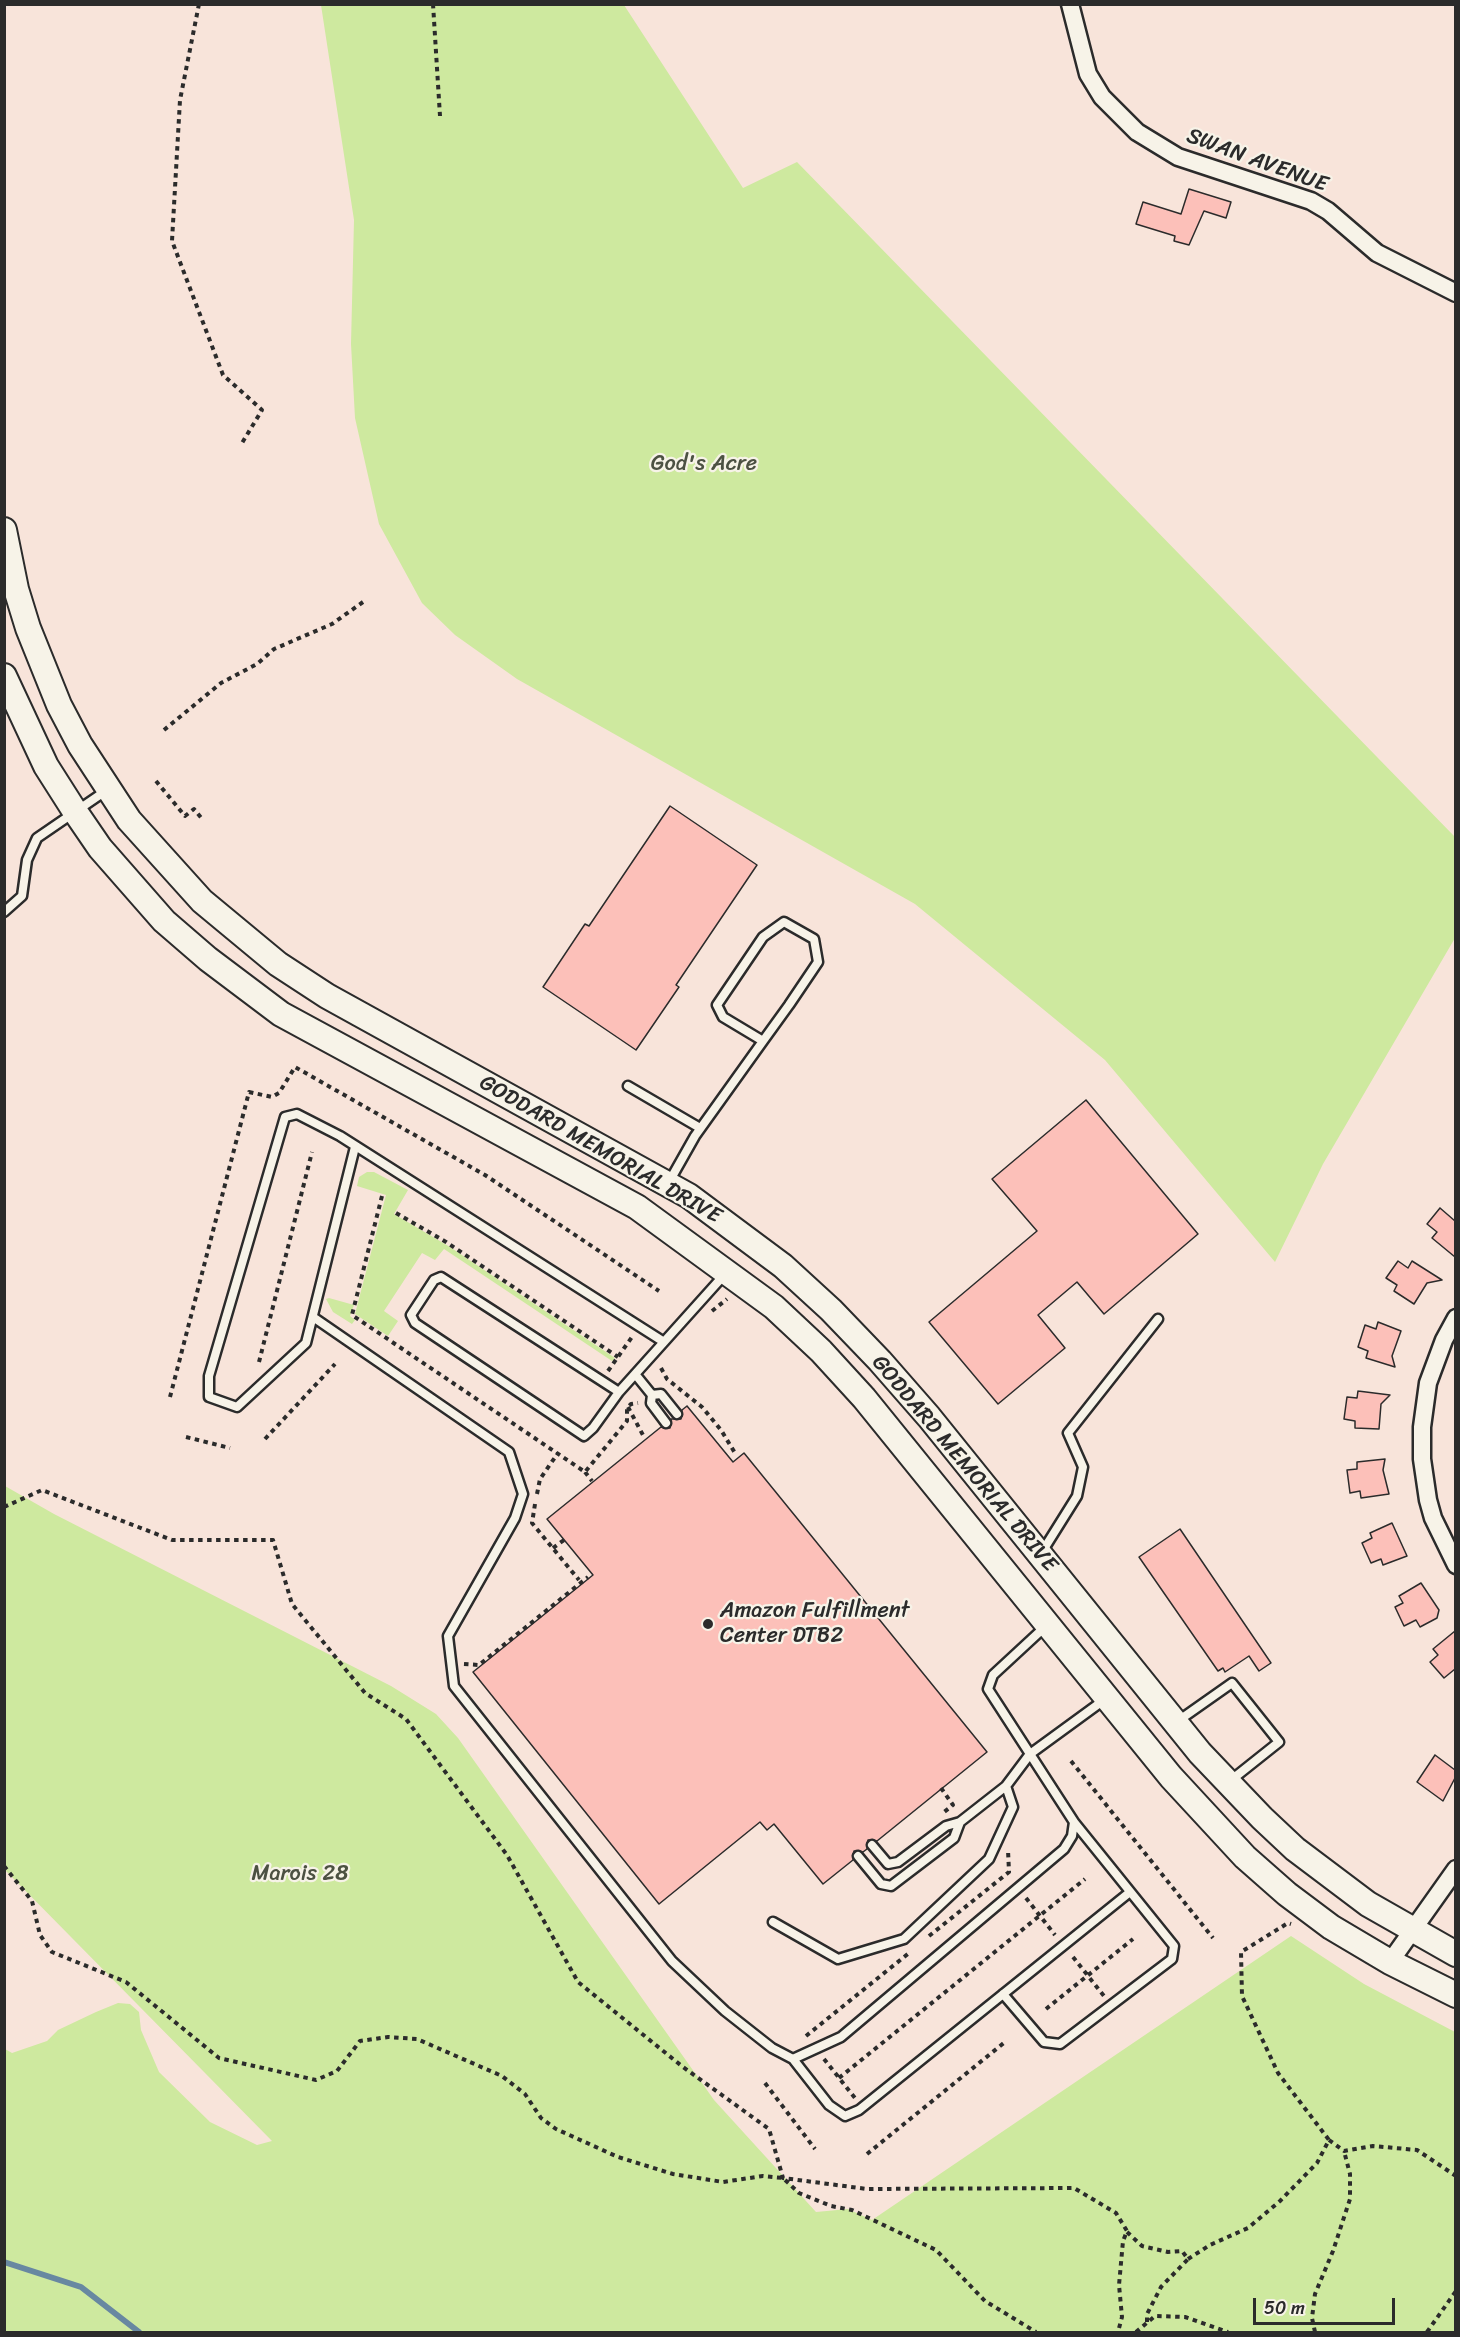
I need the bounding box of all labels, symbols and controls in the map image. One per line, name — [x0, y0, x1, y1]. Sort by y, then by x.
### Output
street label: SWAN AVENUE — [1183, 123, 1331, 199]
park label: God's Acre — [651, 451, 757, 477]
street label: GODDARD MEMORIAL DRIVE — [474, 1070, 726, 1230]
street label: GODDARD MEMORIAL DRIVE — [866, 1350, 1062, 1578]
place label: Amazon Fulfillment Center DTB2 — [720, 1598, 909, 1650]
marker: Amazon Fulfillment Center DTB2 — [701, 1617, 715, 1631]
park label: Marois 28 — [251, 1861, 349, 1887]
scale bar — [1256, 2286, 1398, 2324]
text: 50 m — [1264, 2292, 1305, 2324]

